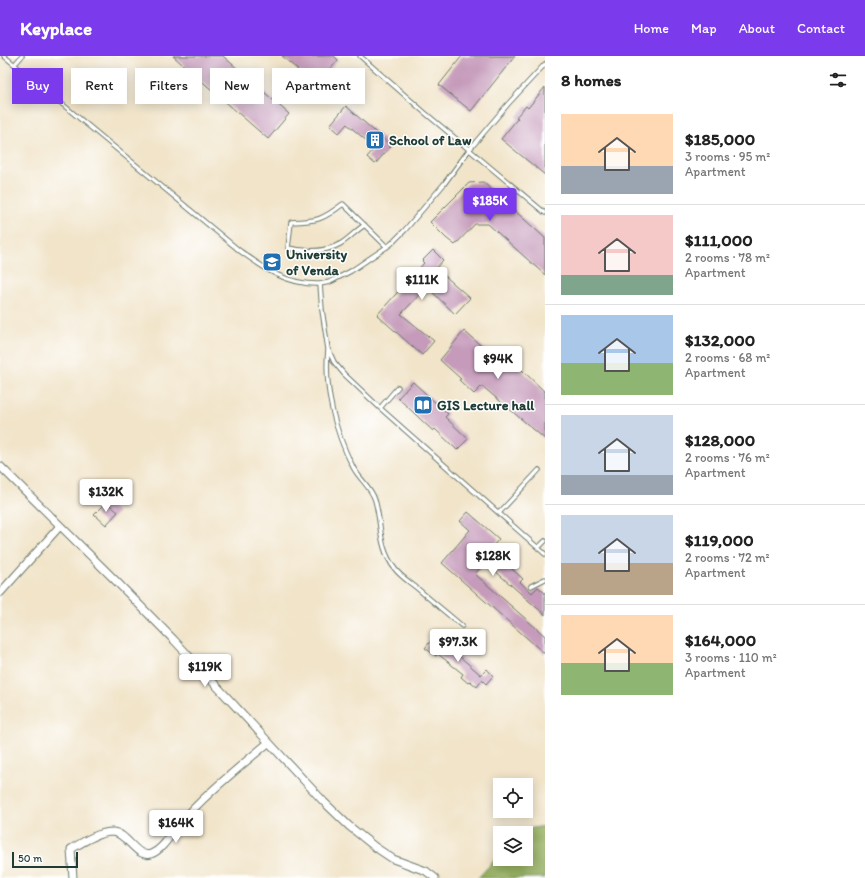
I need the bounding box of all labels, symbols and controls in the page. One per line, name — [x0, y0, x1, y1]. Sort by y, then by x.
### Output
text: Keyplace — [20, 17, 92, 40]
text: Home — [634, 20, 669, 37]
text: Map — [691, 20, 717, 37]
text: About — [739, 20, 775, 37]
text: Contact — [797, 20, 845, 37]
chip: Buy — [12, 68, 63, 104]
chip: Rent — [71, 68, 127, 104]
chip: Filters — [135, 68, 202, 104]
chip: New — [210, 68, 264, 104]
chip: Apartment — [272, 68, 365, 104]
icon: filters — [827, 69, 849, 91]
text: 8 homes — [561, 70, 621, 90]
building icon: School of Law — [364, 129, 386, 151]
text: $185,000 — [685, 129, 755, 149]
icon: home — [593, 130, 641, 178]
place label: School of Law — [389, 132, 472, 149]
text: 3 rooms · 95 m² — [685, 149, 770, 164]
text: Apartment — [685, 164, 746, 179]
pin: $185K — [462, 188, 518, 222]
text: $185K — [473, 193, 507, 208]
text: $111,000 — [685, 230, 753, 250]
icon: home — [593, 231, 641, 279]
place label: University of Venda — [286, 246, 347, 279]
text: 2 rooms · 78 m² — [685, 250, 770, 265]
school or university icon: University of Venda — [261, 251, 283, 273]
text: Apartment — [685, 265, 746, 280]
pin: $111K — [394, 267, 450, 301]
text: $111K — [406, 272, 439, 287]
text: $132,000 — [685, 330, 755, 350]
icon: home — [593, 331, 641, 379]
pin: $94K — [474, 346, 522, 380]
text: 2 rooms · 68 m² — [685, 350, 770, 365]
text: $94K — [483, 351, 513, 366]
text: Apartment — [685, 365, 746, 380]
library icon: GIS Lecture hall — [412, 394, 434, 416]
place label: GIS Lecture hall — [437, 397, 535, 414]
text: $128,000 — [685, 430, 755, 450]
icon: home — [593, 431, 641, 479]
text: 2 rooms · 76 m² — [685, 450, 770, 465]
text: Apartment — [685, 465, 746, 480]
pin: $132K — [78, 479, 134, 513]
text: $132K — [89, 484, 123, 499]
text: $119,000 — [685, 530, 754, 550]
icon: home — [593, 531, 641, 579]
pin: $128K — [465, 543, 521, 577]
text: $128K — [476, 548, 510, 563]
text: 2 rooms · 72 m² — [685, 550, 770, 565]
text: Apartment — [685, 565, 746, 580]
pin: $97.3K — [425, 629, 491, 663]
text: $164,000 — [685, 630, 756, 650]
icon: home — [593, 631, 641, 679]
text: $97.3K — [439, 634, 477, 649]
text: 3 rooms · 110 m² — [685, 650, 777, 665]
pin: $119K — [177, 654, 233, 688]
text: $119K — [188, 659, 222, 674]
text: Apartment — [685, 665, 746, 680]
map controls — [493, 778, 533, 866]
button: locate — [493, 778, 533, 818]
pin: $164K — [148, 810, 204, 844]
text: $164K — [158, 815, 194, 830]
button: layers — [493, 826, 533, 866]
scale bar — [12, 850, 78, 869]
text: 50 m — [18, 852, 42, 865]

